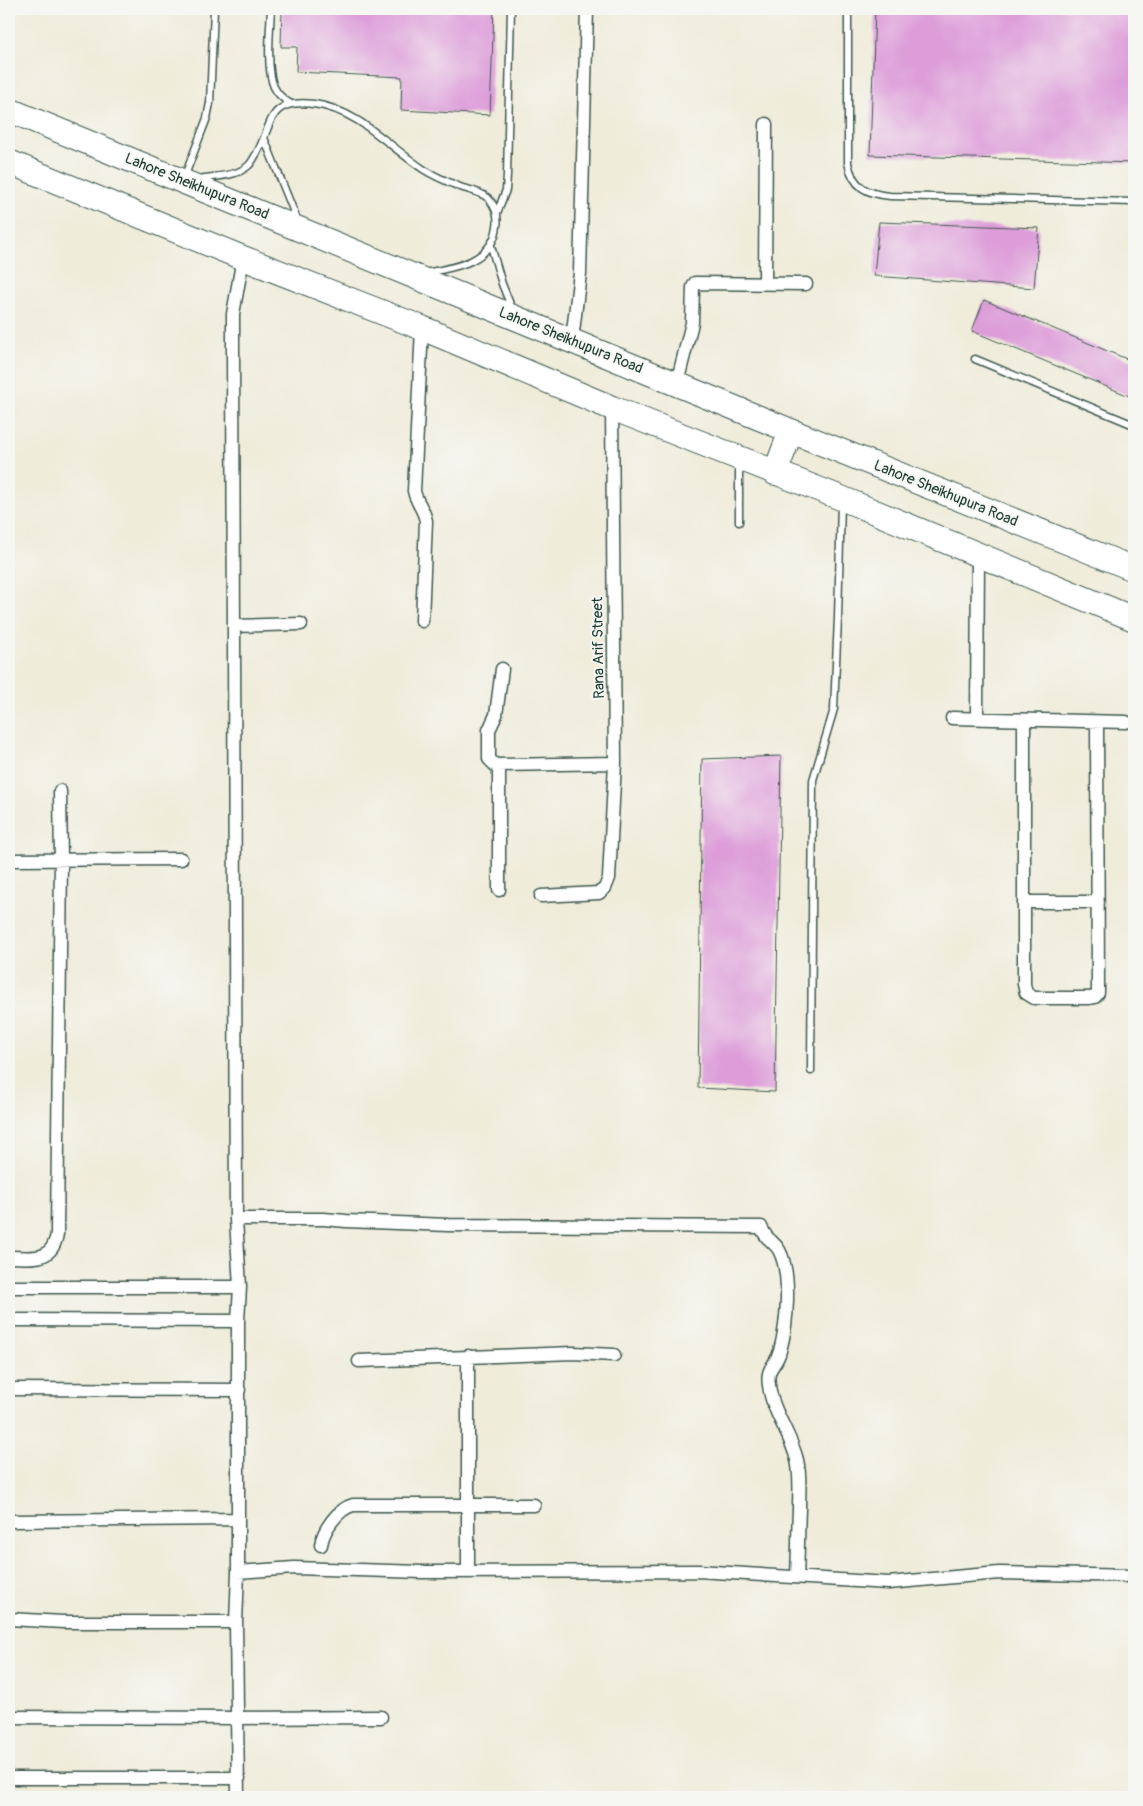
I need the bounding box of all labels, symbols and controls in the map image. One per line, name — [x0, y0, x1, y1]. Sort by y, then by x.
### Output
street label: Lahore Sheikhupura Road — [122, 149, 272, 224]
street label: Lahore Sheikhupura Road — [496, 303, 646, 378]
street label: Lahore Sheikhupura Road — [871, 456, 1021, 531]
street label: Rana Arif Street — [588, 596, 609, 699]

